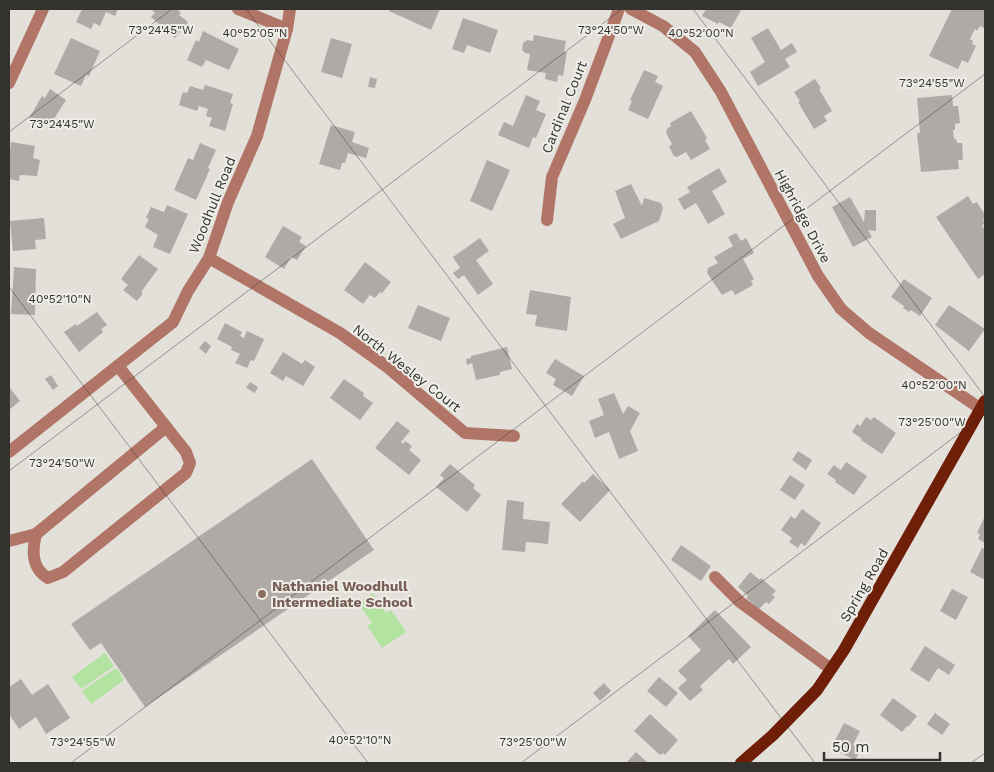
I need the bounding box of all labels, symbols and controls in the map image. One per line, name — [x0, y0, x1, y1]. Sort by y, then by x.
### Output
text: 73°24'45"W — [128, 23, 194, 37]
text: 73°24'50"W — [578, 23, 645, 37]
text: 40°52'05"N — [222, 26, 288, 40]
text: 40°52'00"N — [668, 26, 734, 40]
street label: Cardinal Court — [538, 58, 590, 156]
text: 73°24'55"W — [899, 76, 965, 90]
text: 73°24'45"W — [29, 117, 95, 131]
street label: Woodhull Road — [185, 154, 239, 256]
street label: Highridge Drive — [772, 167, 834, 265]
text: 40°52'10"N — [29, 292, 91, 306]
street label: North Wesley Court — [350, 321, 464, 415]
text: 40°52'00"N — [901, 378, 967, 392]
text: 73°25'00"W — [898, 415, 966, 429]
text: 73°24'50"W — [29, 456, 96, 470]
street label: Spring Road — [837, 545, 891, 625]
place label: Nathaniel Woodhull Intermediate School — [272, 578, 413, 610]
marker: Nathaniel Woodhull Intermediate School — [256, 588, 268, 600]
scale bar — [824, 730, 940, 762]
text: 40°52'10"N — [329, 733, 391, 747]
text: 73°24'55"W — [50, 735, 116, 749]
text: 73°25'00"W — [499, 735, 567, 749]
text: 50 m — [832, 738, 869, 756]

